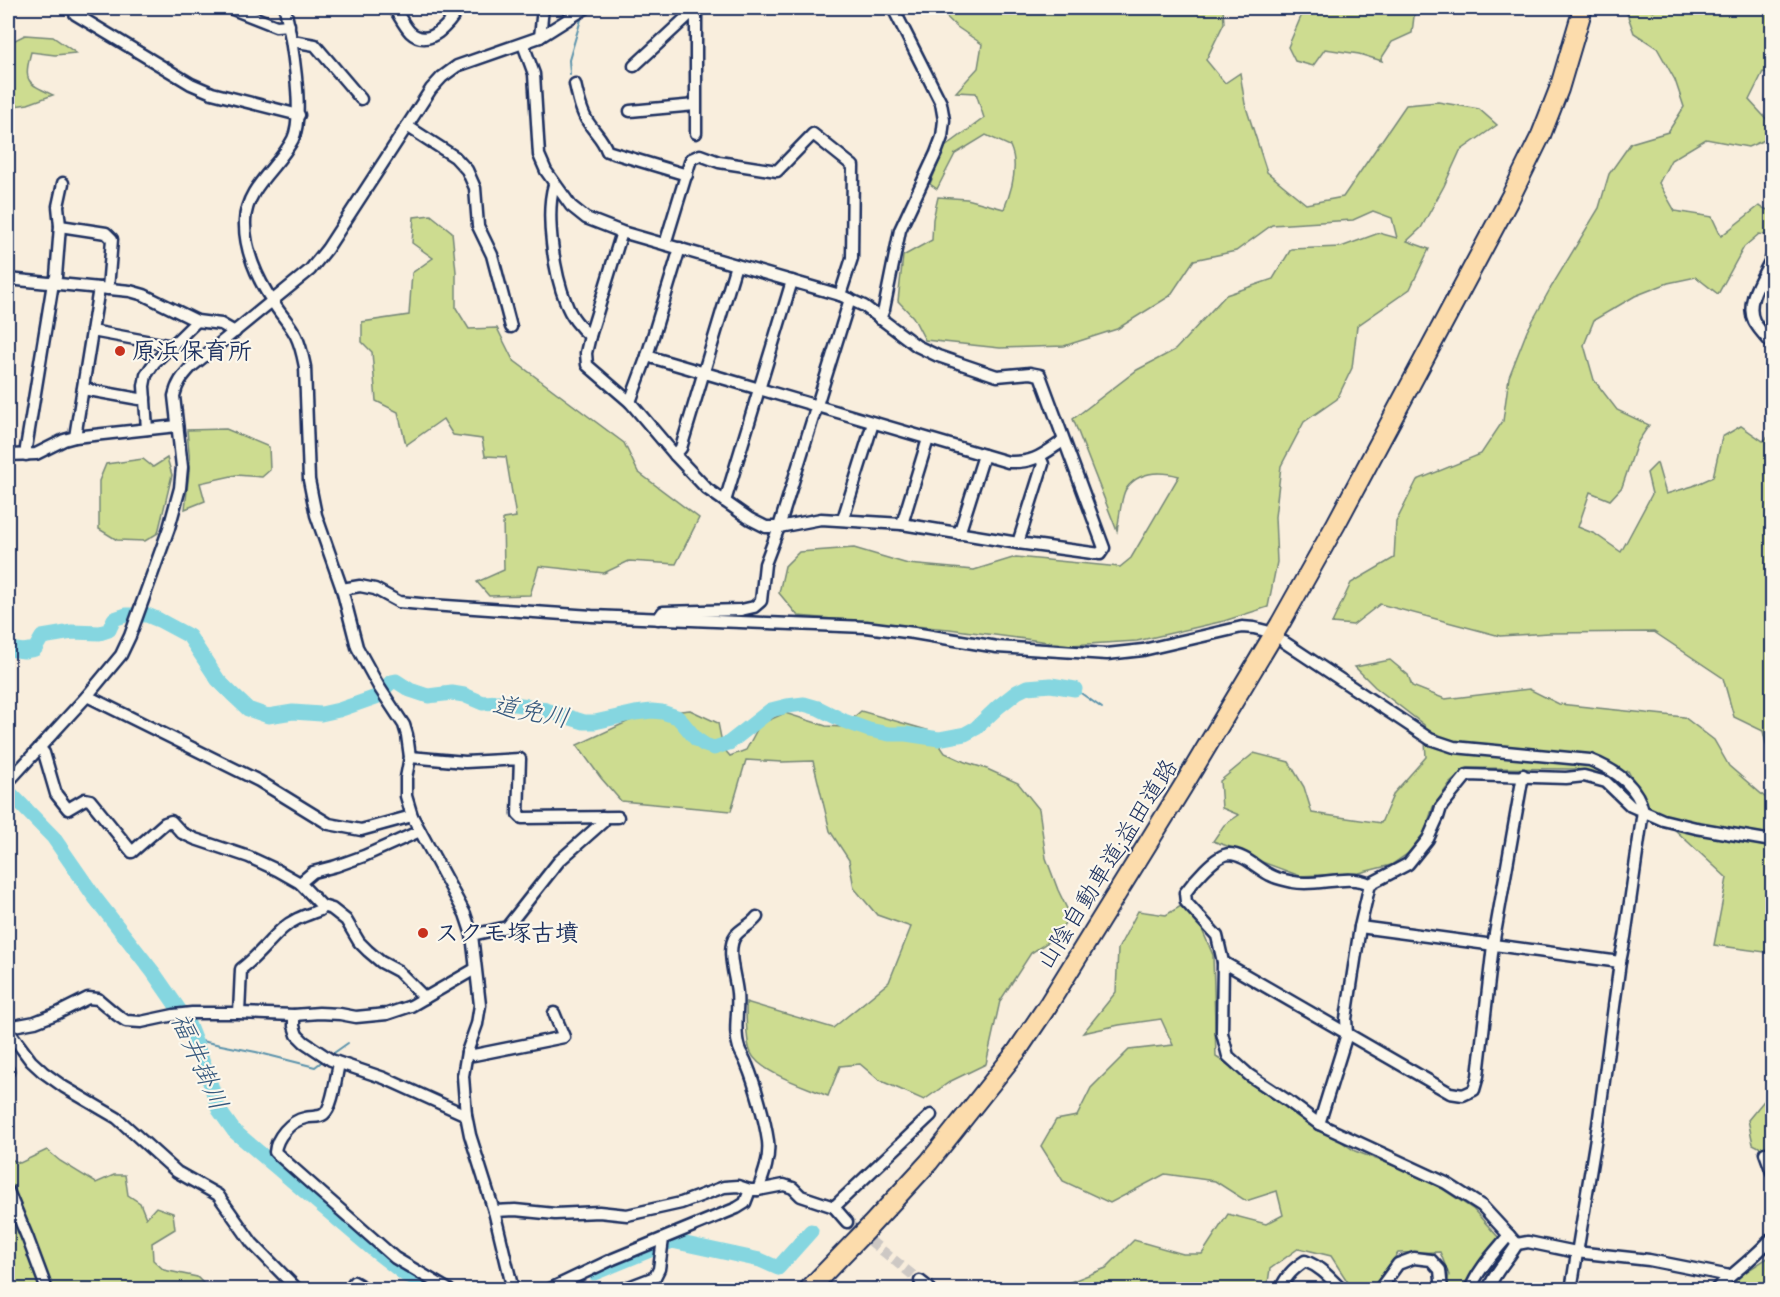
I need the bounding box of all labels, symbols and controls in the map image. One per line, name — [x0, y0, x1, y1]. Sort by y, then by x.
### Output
place label: 原浜保育所 — [132, 336, 252, 371]
marker: 原浜保育所 — [113, 344, 127, 358]
water label: 道免川 — [489, 688, 572, 740]
street label: 山陰自動車道;益田道路 — [1030, 753, 1188, 978]
place label: スクモ塚古墳 — [435, 918, 579, 953]
marker: スクモ塚古墳 — [416, 926, 430, 940]
water label: 福井掛川 — [159, 1007, 236, 1117]

